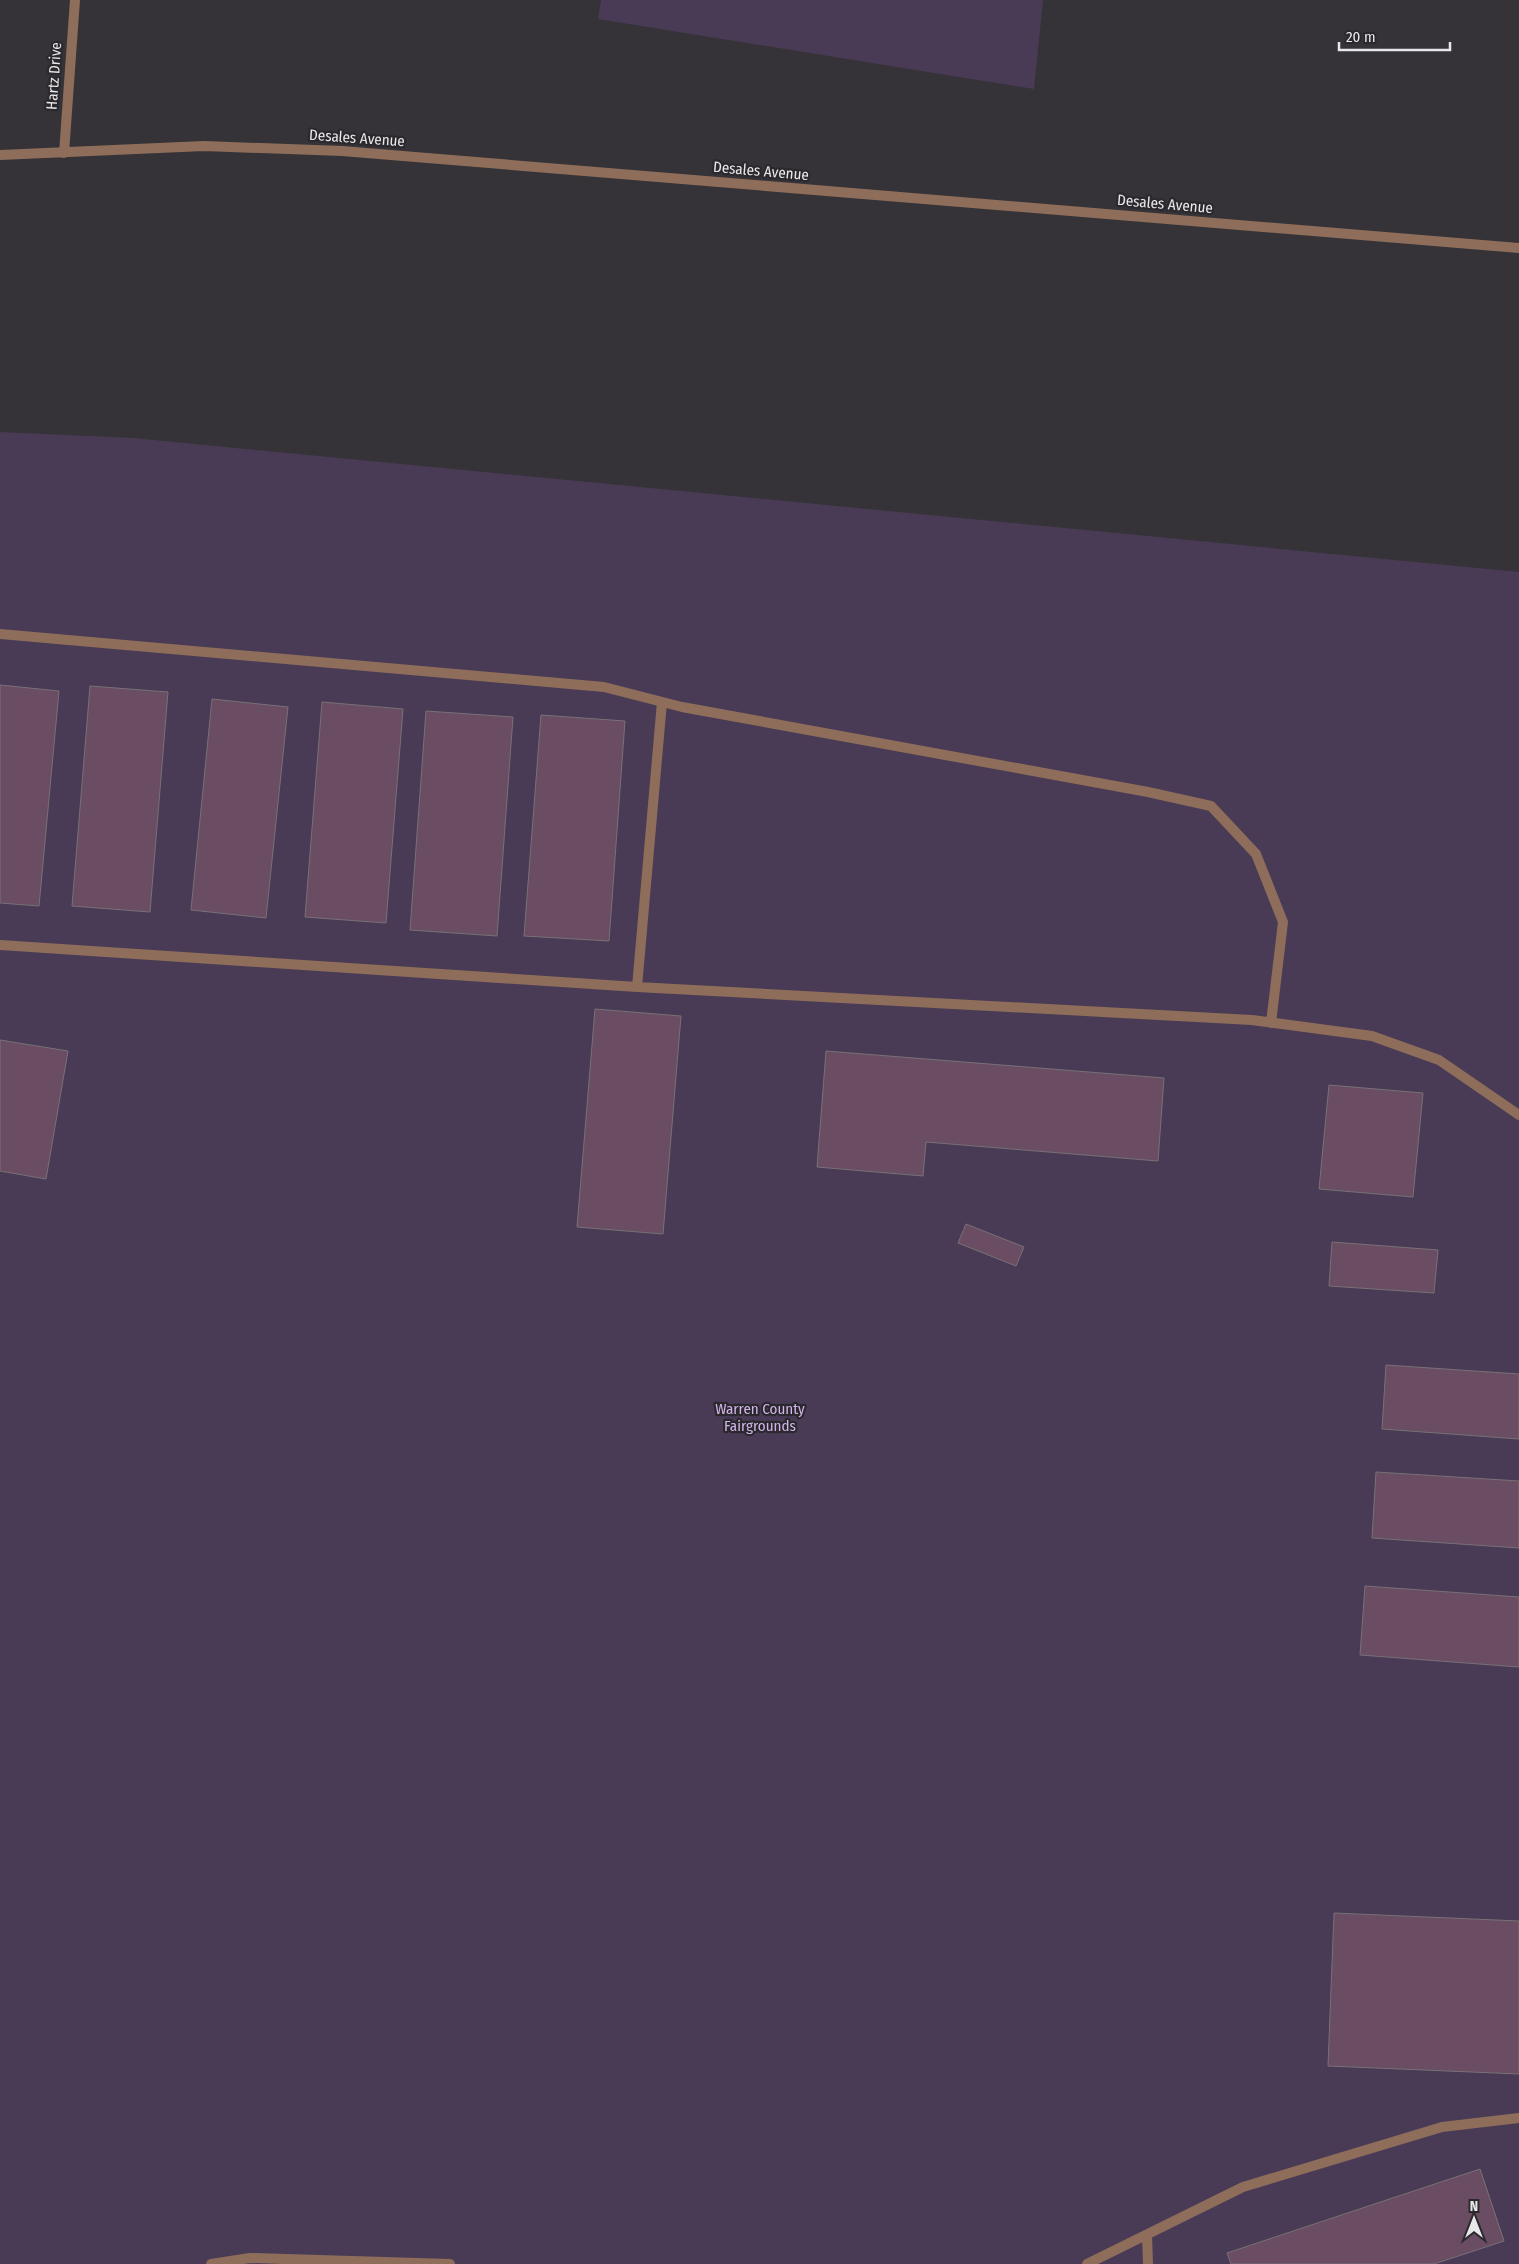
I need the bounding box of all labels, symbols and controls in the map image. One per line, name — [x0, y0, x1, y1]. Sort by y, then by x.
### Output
scale bar — [1339, 20, 1450, 52]
text: 20 m — [1346, 28, 1376, 46]
street label: Hartz Drive — [43, 42, 65, 110]
street label: Desales Avenue — [309, 126, 405, 150]
street label: Desales Avenue — [712, 158, 810, 184]
street label: Desales Avenue — [1116, 191, 1214, 217]
park label: Warren County Fairgrounds — [715, 1400, 805, 1435]
north arrow — [1449, 2194, 1499, 2244]
text: N — [1470, 2198, 1478, 2215]

